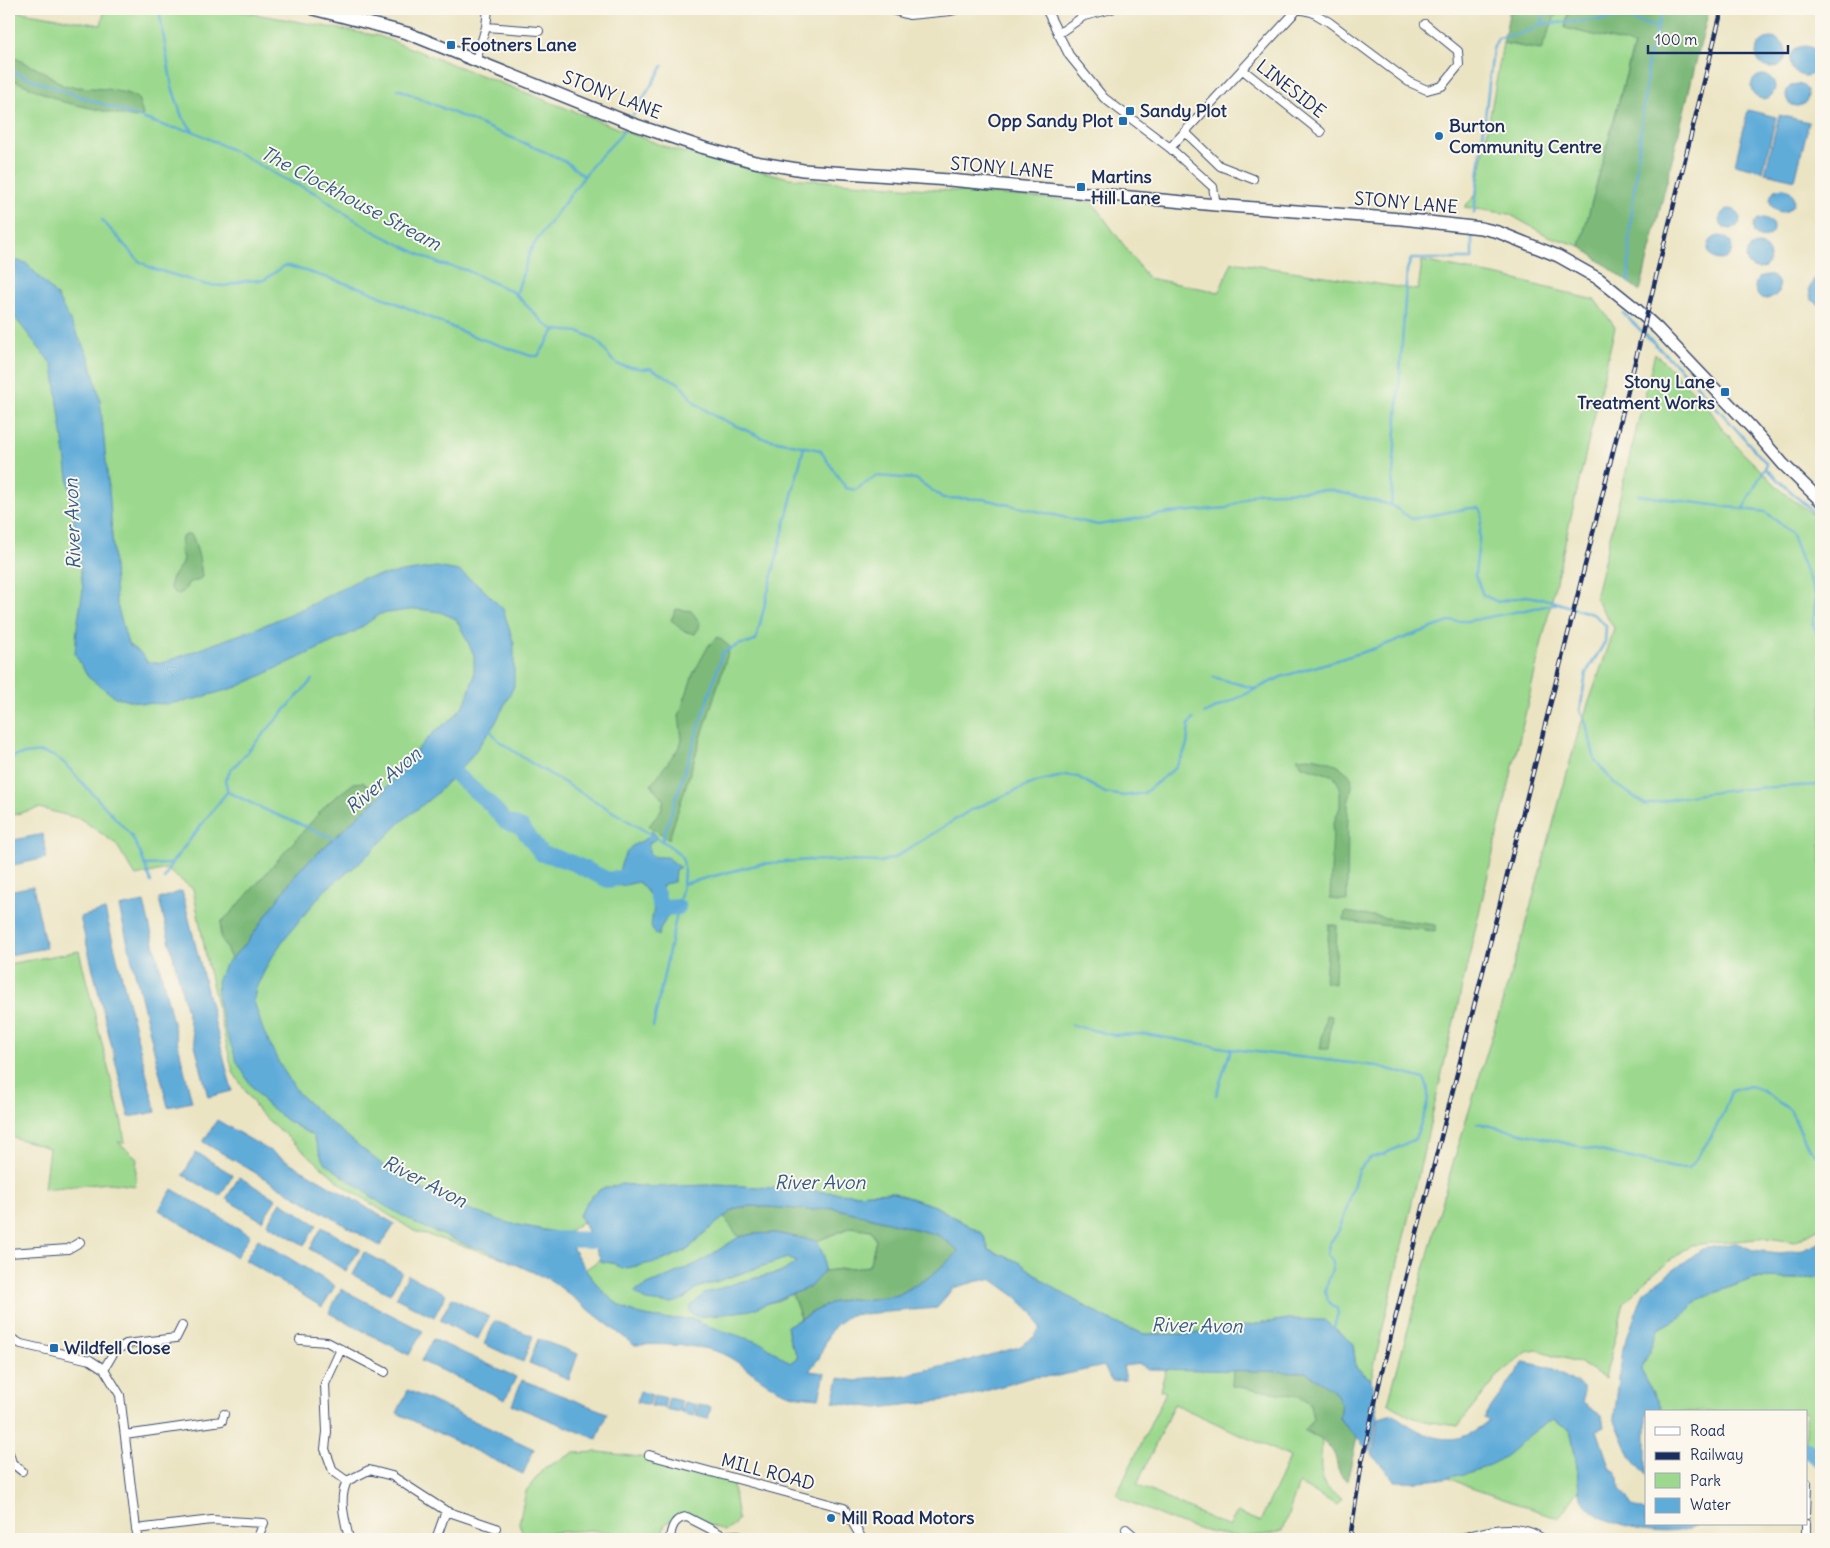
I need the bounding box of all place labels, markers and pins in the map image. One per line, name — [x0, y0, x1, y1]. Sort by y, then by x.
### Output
place label: Footners Lane — [461, 33, 577, 56]
marker: Footners Lane — [445, 39, 457, 51]
place label: Sandy Plot — [1140, 99, 1228, 122]
marker: Sandy Plot — [1124, 105, 1136, 117]
place label: Opp Sandy Plot — [988, 109, 1114, 132]
place label: Burton Community Centre — [1449, 114, 1602, 158]
marker: Opp Sandy Plot — [1117, 115, 1129, 127]
marker: Burton Community Centre — [1433, 130, 1445, 142]
place label: Martins Hill Lane — [1091, 165, 1161, 209]
marker: Martins Hill Lane — [1075, 181, 1087, 193]
place label: Stony Lane Treatment Works — [1577, 370, 1715, 414]
marker: Stony Lane Treatment Works — [1719, 386, 1731, 398]
place label: Wildfell Close — [64, 1336, 171, 1359]
marker: Wildfell Close — [48, 1342, 60, 1354]
place label: Mill Road Motors — [841, 1506, 975, 1529]
marker: Mill Road Motors — [825, 1512, 837, 1524]

